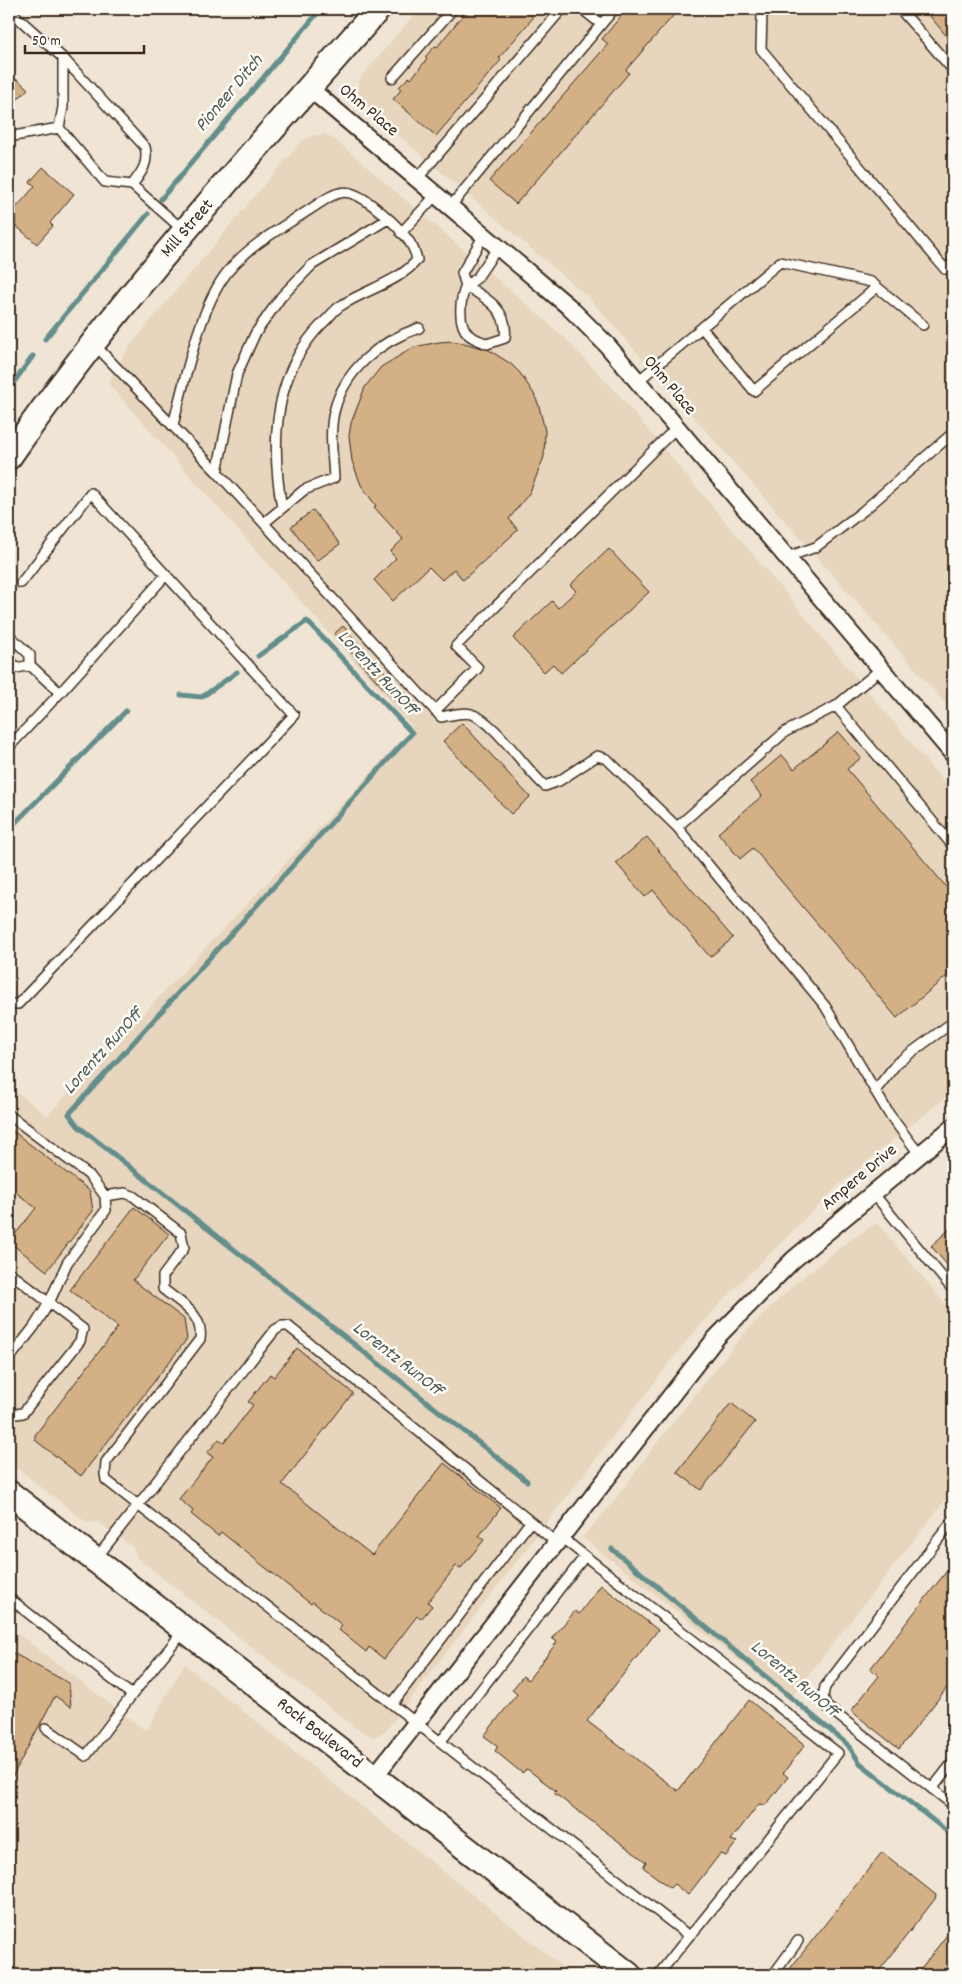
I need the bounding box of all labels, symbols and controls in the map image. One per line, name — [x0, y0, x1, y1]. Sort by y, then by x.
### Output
scale bar — [25, 22, 144, 54]
text: 50 m — [32, 31, 61, 53]
water label: Pioneer Ditch — [189, 48, 271, 139]
street label: Ohm Place — [333, 79, 403, 143]
street label: Mill Street — [156, 194, 221, 264]
street label: Ohm Place — [637, 351, 701, 421]
water label: Lorentz RunOff — [330, 625, 425, 725]
water label: Lorentz RunOff — [58, 1001, 152, 1102]
street label: Ampere Drive — [817, 1139, 903, 1217]
water label: Lorentz RunOff — [346, 1316, 450, 1406]
water label: Lorentz RunOff — [744, 1635, 846, 1727]
street label: Rock Boulevard — [271, 1692, 367, 1776]

